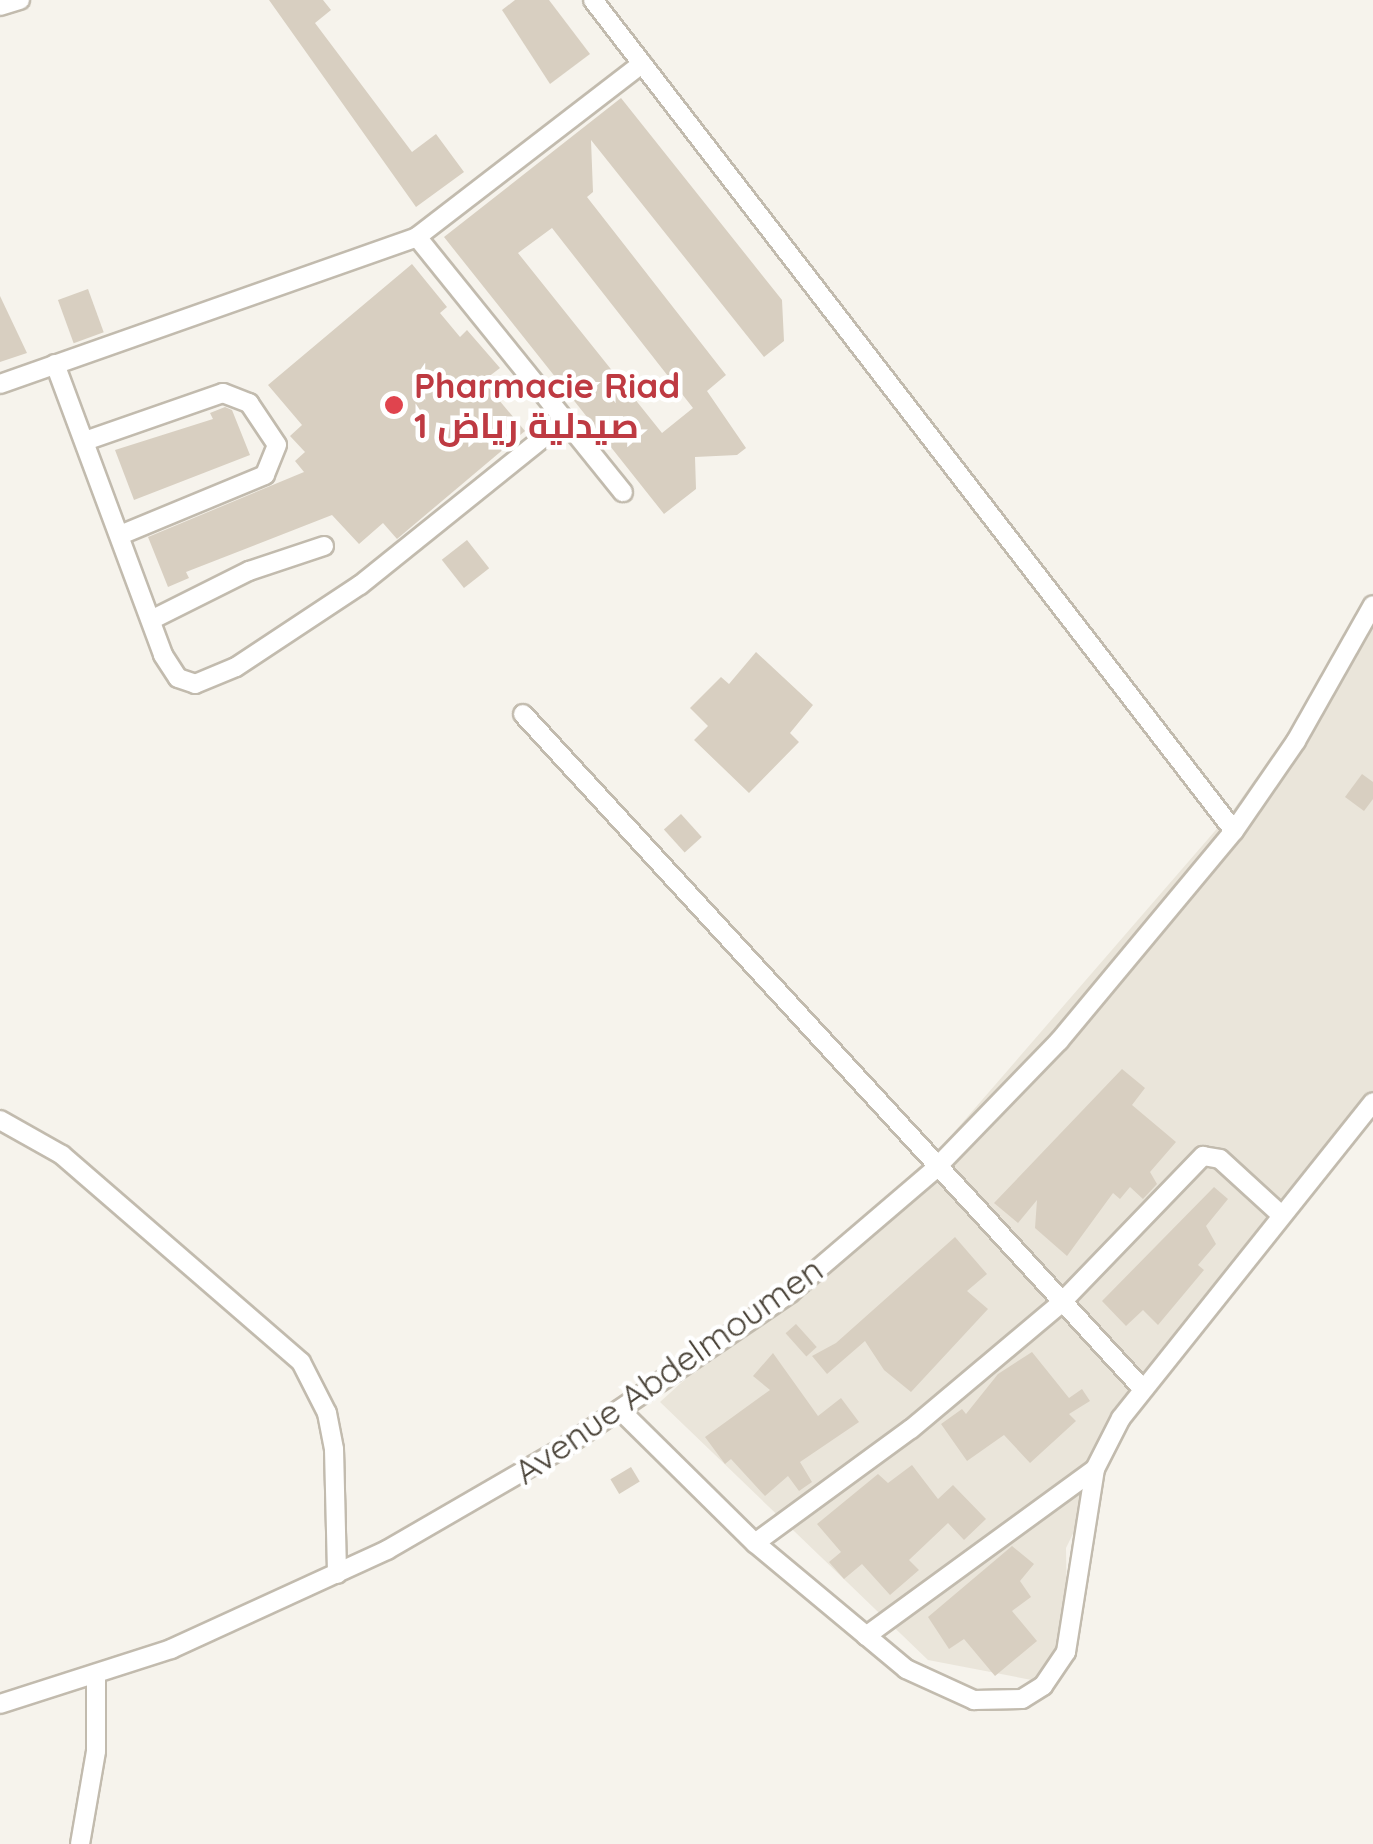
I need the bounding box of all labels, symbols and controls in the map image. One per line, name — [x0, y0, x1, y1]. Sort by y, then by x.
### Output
place label: Pharmacie Riad 1 صيدلية رياض — [414, 364, 680, 446]
marker: Pharmacie Riad 1 صيدلية رياض — [383, 394, 405, 416]
street label: Avenue Abdelmoumen — [506, 1248, 830, 1492]

